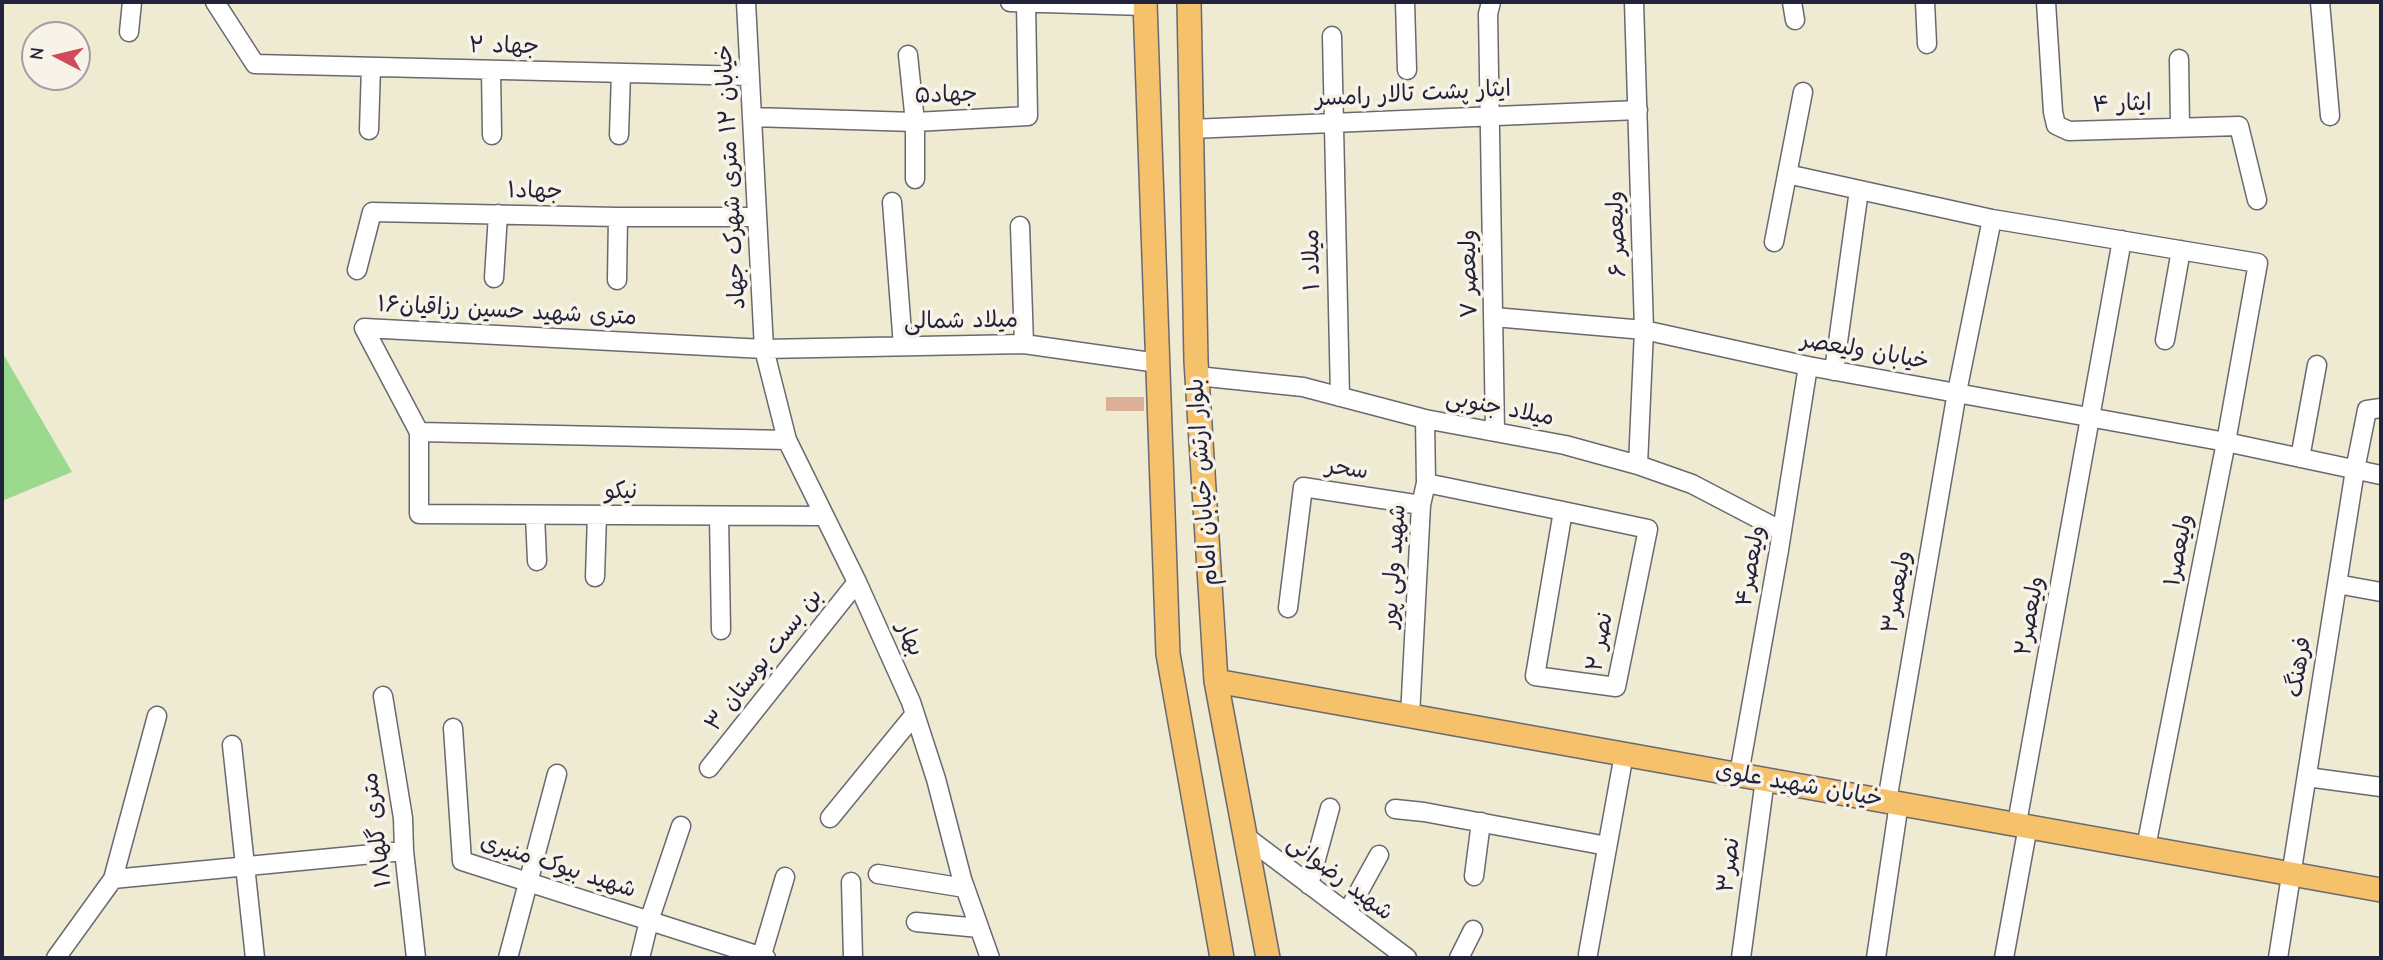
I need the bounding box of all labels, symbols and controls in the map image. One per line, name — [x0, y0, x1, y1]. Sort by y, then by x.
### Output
north arrow — [21, 21, 91, 91]
street label: جهاد ۲ — [469, 32, 539, 60]
street label: خیابان ۱۲ متری شهرک جهاد — [710, 44, 752, 310]
text: N — [25, 46, 49, 61]
street label: ایثار پشت تالار رامسر — [1314, 75, 1512, 113]
street label: جهاد۵ — [914, 80, 978, 110]
street label: ایثار ۴ — [2092, 89, 2152, 119]
street label: جهاد۱ — [507, 177, 563, 205]
street label: ولیعصر ۶ — [1602, 190, 1632, 278]
street label: میلاد ۱ — [1298, 229, 1326, 291]
street label: ولیعصر ۷ — [1454, 229, 1484, 319]
street label: ۱۶متری شهید حسین رزاقیان — [377, 290, 637, 332]
street label: میلاد شمالی — [904, 306, 1018, 336]
street label: خیابان ولیعصر — [1799, 326, 1931, 376]
street label: بلوار ارتش خیابان امام — [1182, 377, 1224, 587]
street label: میلاد جنوبی — [1444, 384, 1556, 432]
street label: سحر — [1324, 452, 1370, 486]
street label: نیکو — [605, 477, 637, 505]
street label: شهید ولی پور — [1376, 503, 1412, 629]
street label: ولیعصر۱ — [2158, 511, 2200, 589]
street label: ولیعصر۴ — [1730, 523, 1772, 609]
street label: ولیعصر۳ — [1876, 548, 1918, 636]
street label: ولیعصر۲ — [2009, 574, 2051, 658]
street label: بن بست بوستان ۳ — [700, 583, 828, 737]
street label: نصر ۲ — [1581, 610, 1619, 674]
street label: بهار — [890, 617, 930, 661]
street label: فرهنگ — [2281, 635, 2317, 699]
street label: خیابان شهید علوی — [1713, 757, 1885, 813]
street label: ۱۸متری گلها — [356, 771, 398, 889]
street label: شهید بیوک منیری — [477, 828, 639, 904]
street label: شهید رضوانی — [1281, 829, 1399, 927]
street label: نصر۳ — [1712, 836, 1746, 894]

